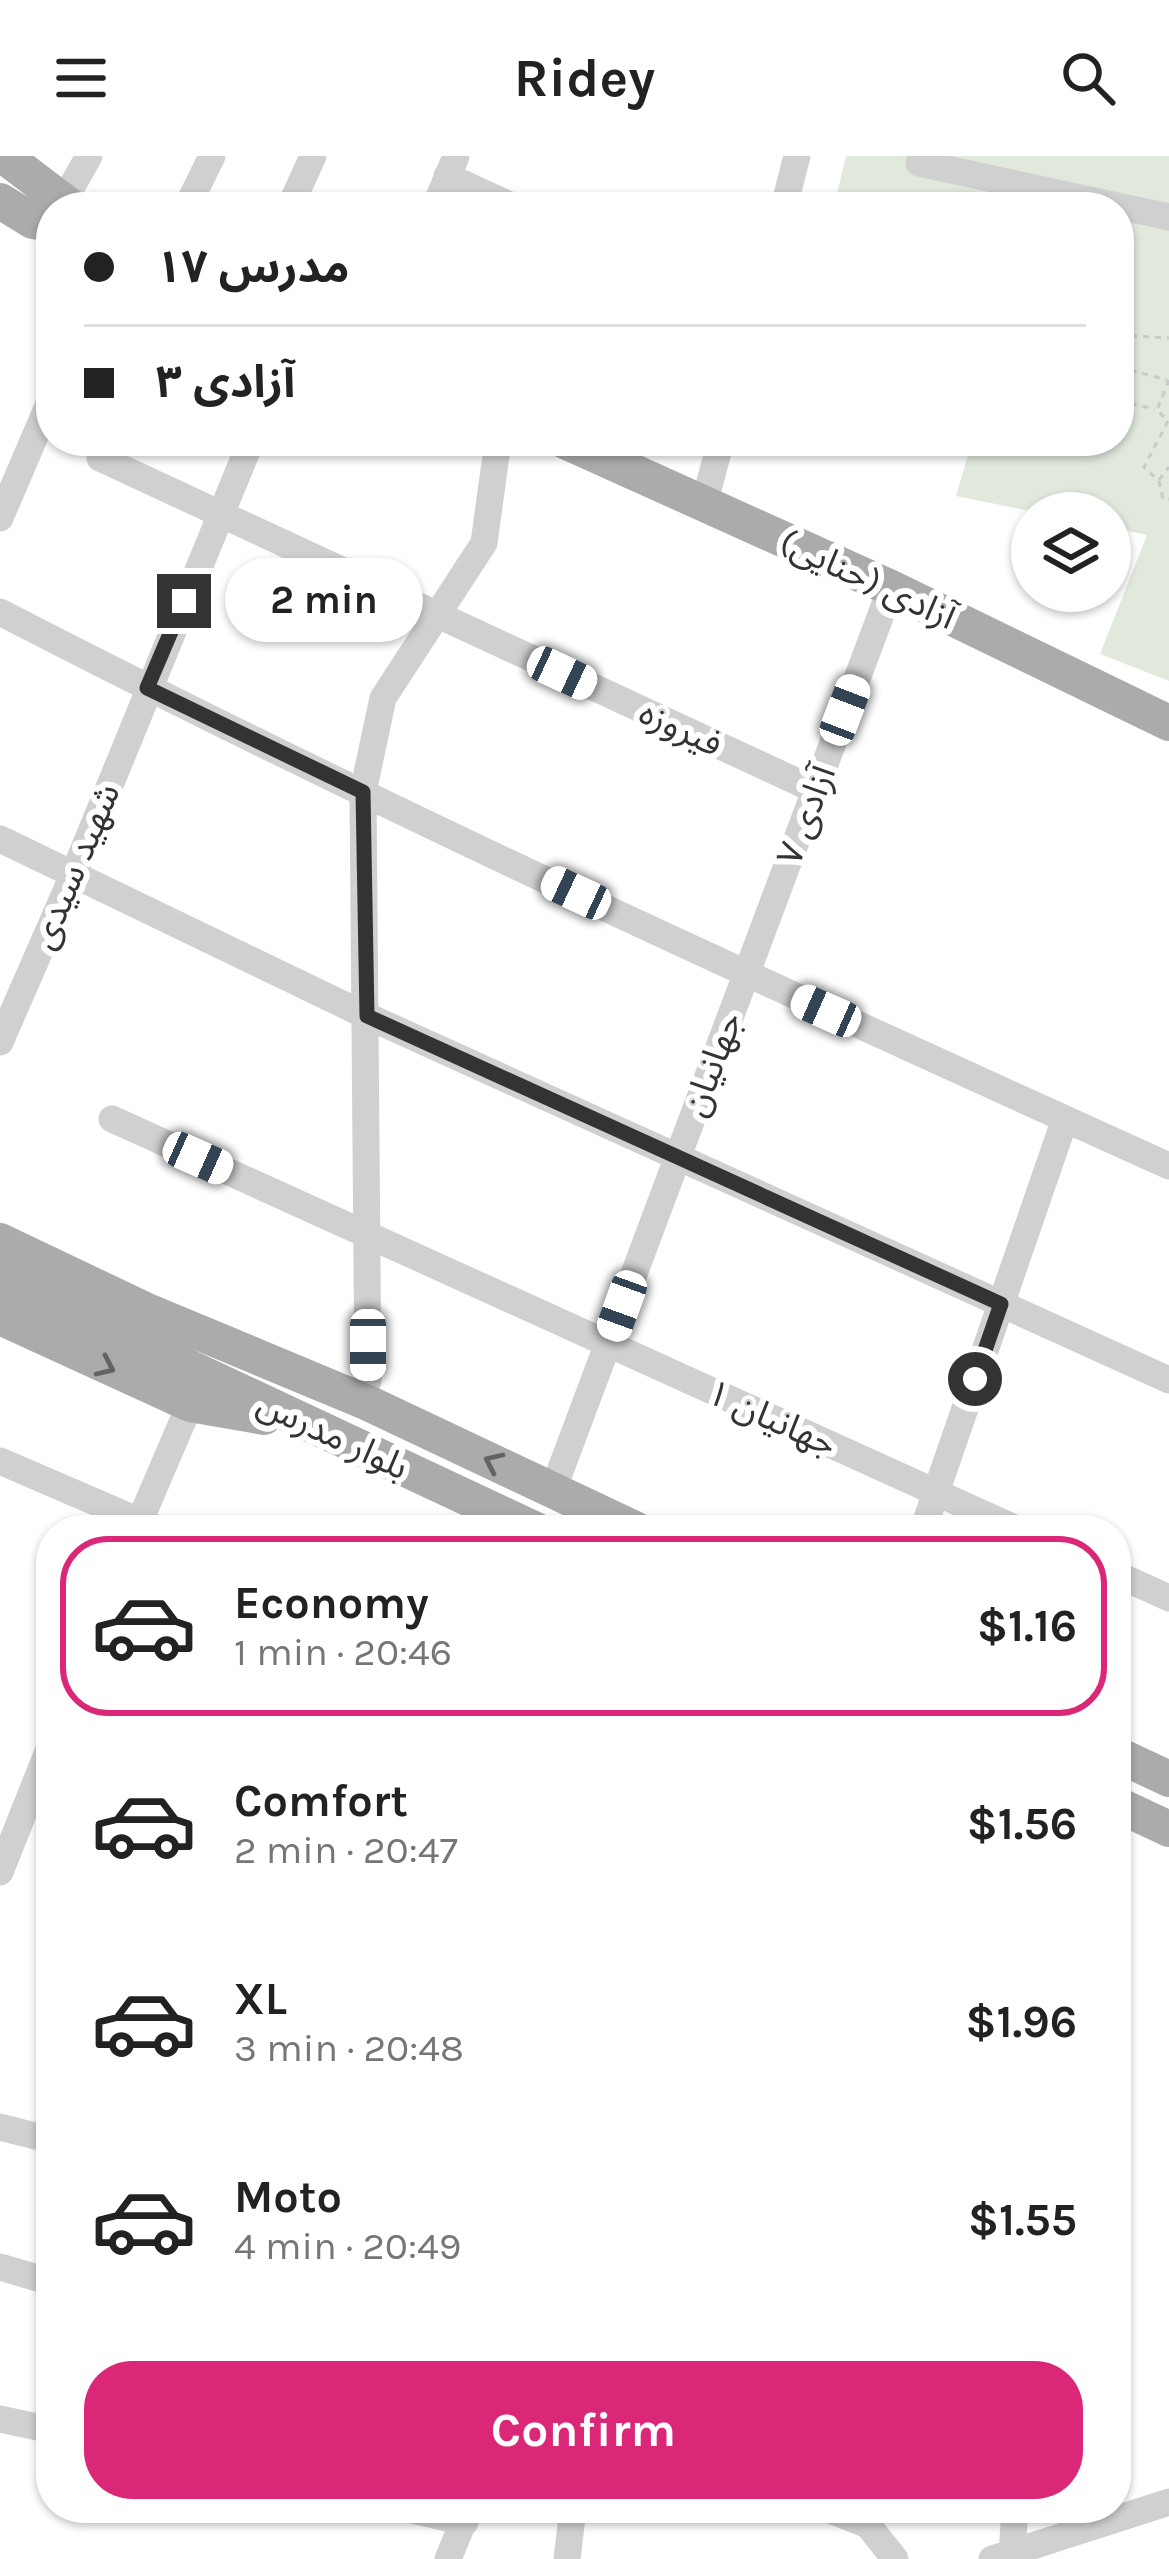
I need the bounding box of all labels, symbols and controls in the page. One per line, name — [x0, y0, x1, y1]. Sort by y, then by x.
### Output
icon: menu — [48, 45, 114, 111]
icon: search — [1055, 45, 1121, 111]
text: Ridey — [514, 46, 655, 110]
text: مدرس ۱۷ — [156, 241, 349, 293]
text: آزادی ۳ — [156, 356, 295, 408]
map controls — [1011, 492, 1131, 612]
button: layers — [1011, 492, 1131, 612]
street label: آزادی (حنایی) — [773, 520, 964, 639]
callout: 2 min — [226, 559, 424, 643]
route end — [157, 574, 211, 628]
text: 2 min — [270, 577, 378, 623]
car — [522, 641, 602, 705]
car — [815, 670, 875, 750]
street label: فیروزه — [633, 691, 729, 765]
street label: آزادی ۷ — [768, 758, 845, 871]
street label: شهید سیدی — [21, 777, 129, 955]
car — [536, 861, 616, 925]
car — [786, 980, 866, 1042]
street label: جهانیان — [673, 1006, 751, 1122]
car — [158, 1127, 238, 1189]
car — [593, 1266, 651, 1346]
car — [350, 1309, 386, 1381]
one-way arrow — [94, 1352, 115, 1376]
route start — [948, 1352, 1002, 1406]
street label: جهانیان ۱ — [701, 1371, 843, 1465]
street label: بلوار مدرس — [251, 1382, 415, 1488]
one-way arrow — [484, 1453, 505, 1476]
icon: car — [90, 1572, 198, 1680]
text: Economy — [234, 1577, 429, 1629]
text: $1.16 — [977, 1600, 1077, 1652]
text: 1 min · 20:46 — [234, 1629, 452, 1675]
icon: car — [90, 1770, 198, 1878]
text: Comfort — [234, 1775, 408, 1827]
text: $1.56 — [967, 1798, 1077, 1850]
text: 2 min · 20:47 — [234, 1827, 458, 1873]
icon: car — [90, 1968, 198, 2076]
text: XL — [234, 1973, 287, 2025]
text: $1.96 — [966, 1996, 1077, 2048]
text: 3 min · 20:48 — [234, 2025, 464, 2071]
icon: car — [90, 2166, 198, 2274]
text: Moto — [234, 2171, 342, 2223]
text: $1.55 — [968, 2194, 1077, 2246]
text: 4 min · 20:49 — [234, 2223, 461, 2269]
button: Confirm — [84, 2361, 1083, 2499]

